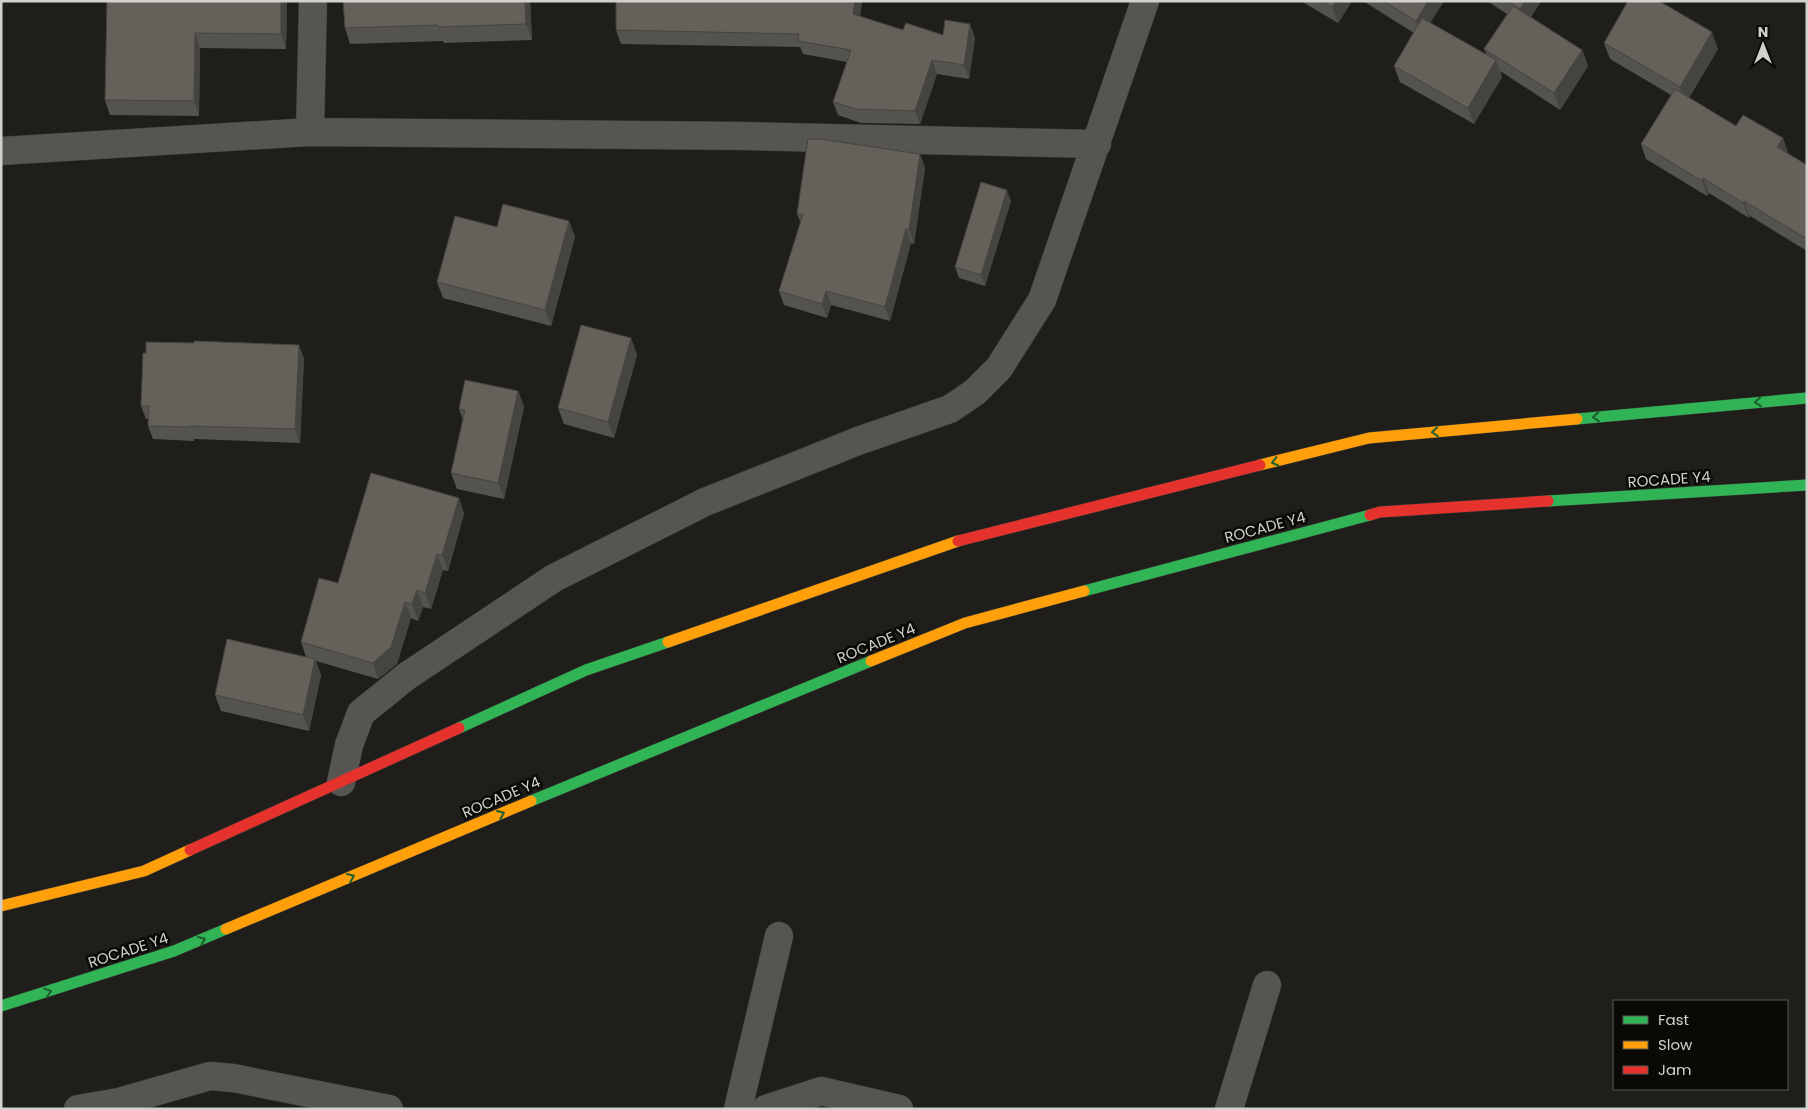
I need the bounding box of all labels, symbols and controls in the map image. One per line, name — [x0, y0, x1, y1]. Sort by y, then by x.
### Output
north arrow — [1738, 20, 1788, 70]
text: N — [1758, 22, 1768, 42]
one-way arrow — [1754, 396, 1762, 407]
one-way arrow — [1592, 411, 1600, 422]
one-way arrow — [1430, 426, 1438, 437]
one-way arrow — [1271, 456, 1280, 467]
street label: ROCADE Y4 — [1627, 466, 1711, 492]
street label: ROCADE Y4 — [1222, 506, 1308, 548]
street label: ROCADE Y4 — [834, 618, 918, 668]
street label: ROCADE Y4 — [459, 771, 543, 823]
one-way arrow — [496, 809, 505, 820]
one-way arrow — [346, 872, 355, 883]
street label: ROCADE Y4 — [85, 927, 171, 973]
one-way arrow — [197, 935, 206, 946]
one-way arrow — [43, 987, 51, 997]
legend — [1613, 1000, 1788, 1090]
text: Fast — [1658, 1009, 1689, 1030]
text: Slow — [1658, 1034, 1693, 1055]
text: Jam — [1658, 1059, 1692, 1080]

